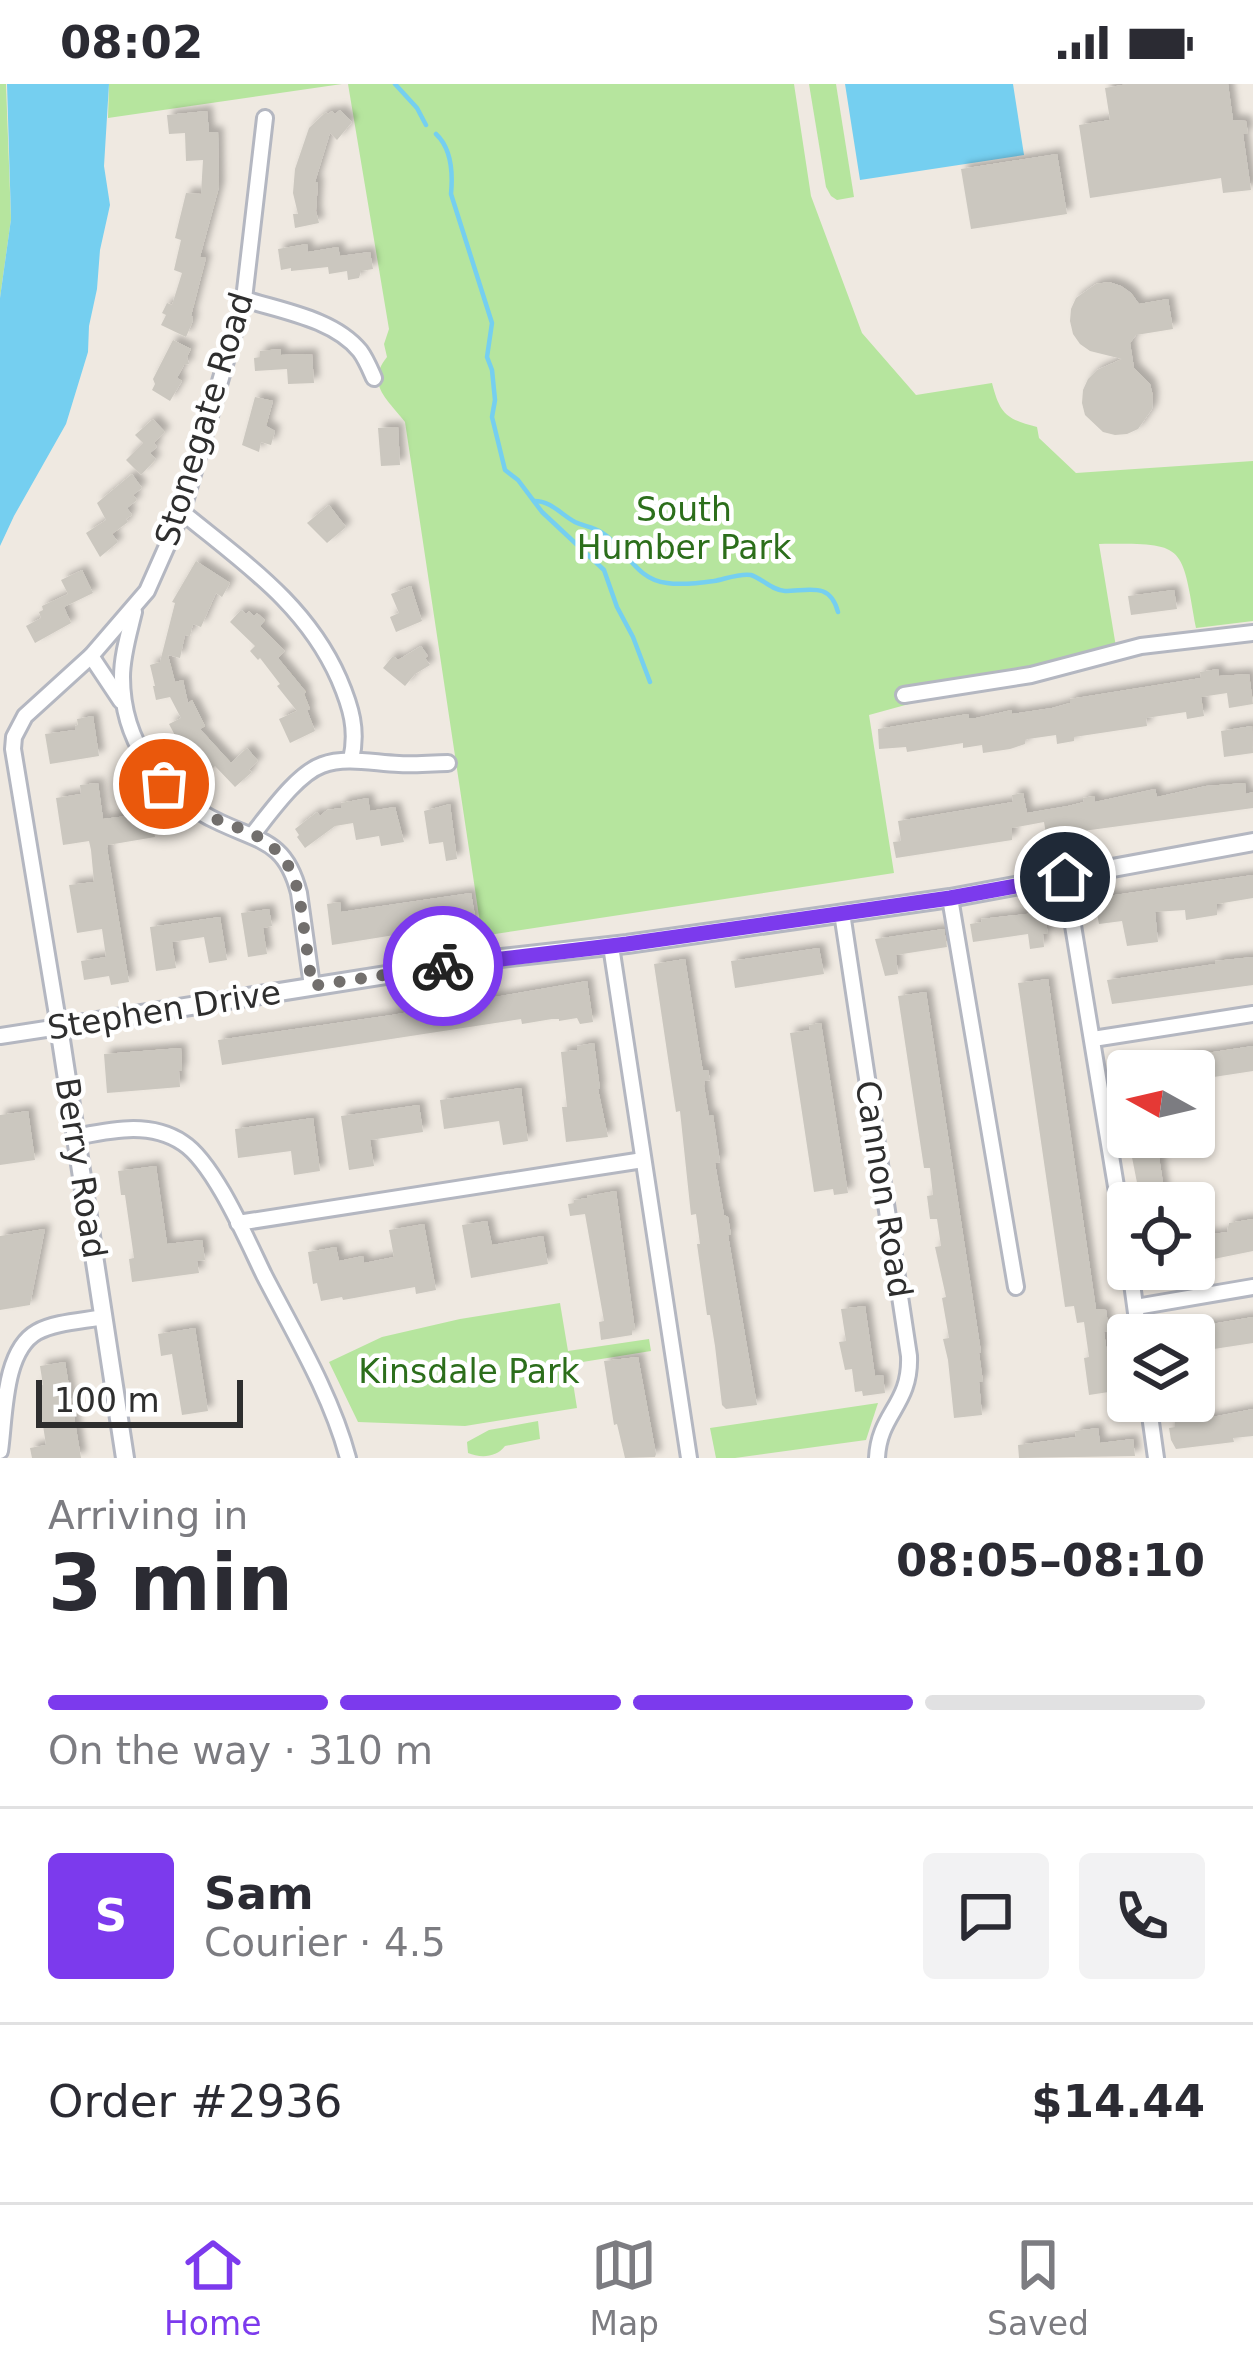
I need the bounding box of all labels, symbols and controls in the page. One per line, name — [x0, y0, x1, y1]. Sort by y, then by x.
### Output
text: 08:02 — [60, 16, 203, 69]
street label: Stonegate Road — [147, 288, 261, 550]
park label: South Humber Park — [577, 490, 792, 567]
pin — [113, 733, 215, 835]
icon: bag — [131, 751, 197, 817]
pin — [1014, 826, 1116, 928]
icon: home — [1032, 844, 1098, 910]
courier — [383, 906, 503, 1026]
icon: bike — [410, 933, 476, 999]
street label: Stephen Drive — [45, 972, 283, 1048]
north arrow — [1107, 1050, 1215, 1158]
map controls — [1107, 1050, 1215, 1422]
street label: Berry Road — [47, 1075, 115, 1261]
street label: Cannon Road — [848, 1078, 920, 1300]
button: locate — [1107, 1182, 1215, 1290]
button: layers — [1107, 1314, 1215, 1422]
park label: Kinsdale Park — [358, 1352, 581, 1391]
scale bar — [36, 1374, 243, 1427]
text: 100 m — [54, 1381, 160, 1420]
text: Arriving in — [48, 1493, 248, 1538]
text: 08:05–08:10 — [896, 1534, 1205, 1587]
text: 3 min — [48, 1538, 293, 1628]
text: On the way · 310 m — [48, 1728, 433, 1773]
button: chat — [923, 1853, 1049, 1979]
button: phone — [1079, 1853, 1205, 1979]
text: Sam — [204, 1867, 314, 1920]
text: S — [95, 1889, 127, 1942]
text: Courier · 4.5 — [204, 1920, 446, 1965]
text: Order #2936 — [48, 2075, 342, 2128]
text: $14.44 — [1031, 2075, 1205, 2128]
tab: Home — [164, 2232, 261, 2343]
tab: Map — [589, 2232, 659, 2343]
tab: Saved — [987, 2232, 1089, 2343]

